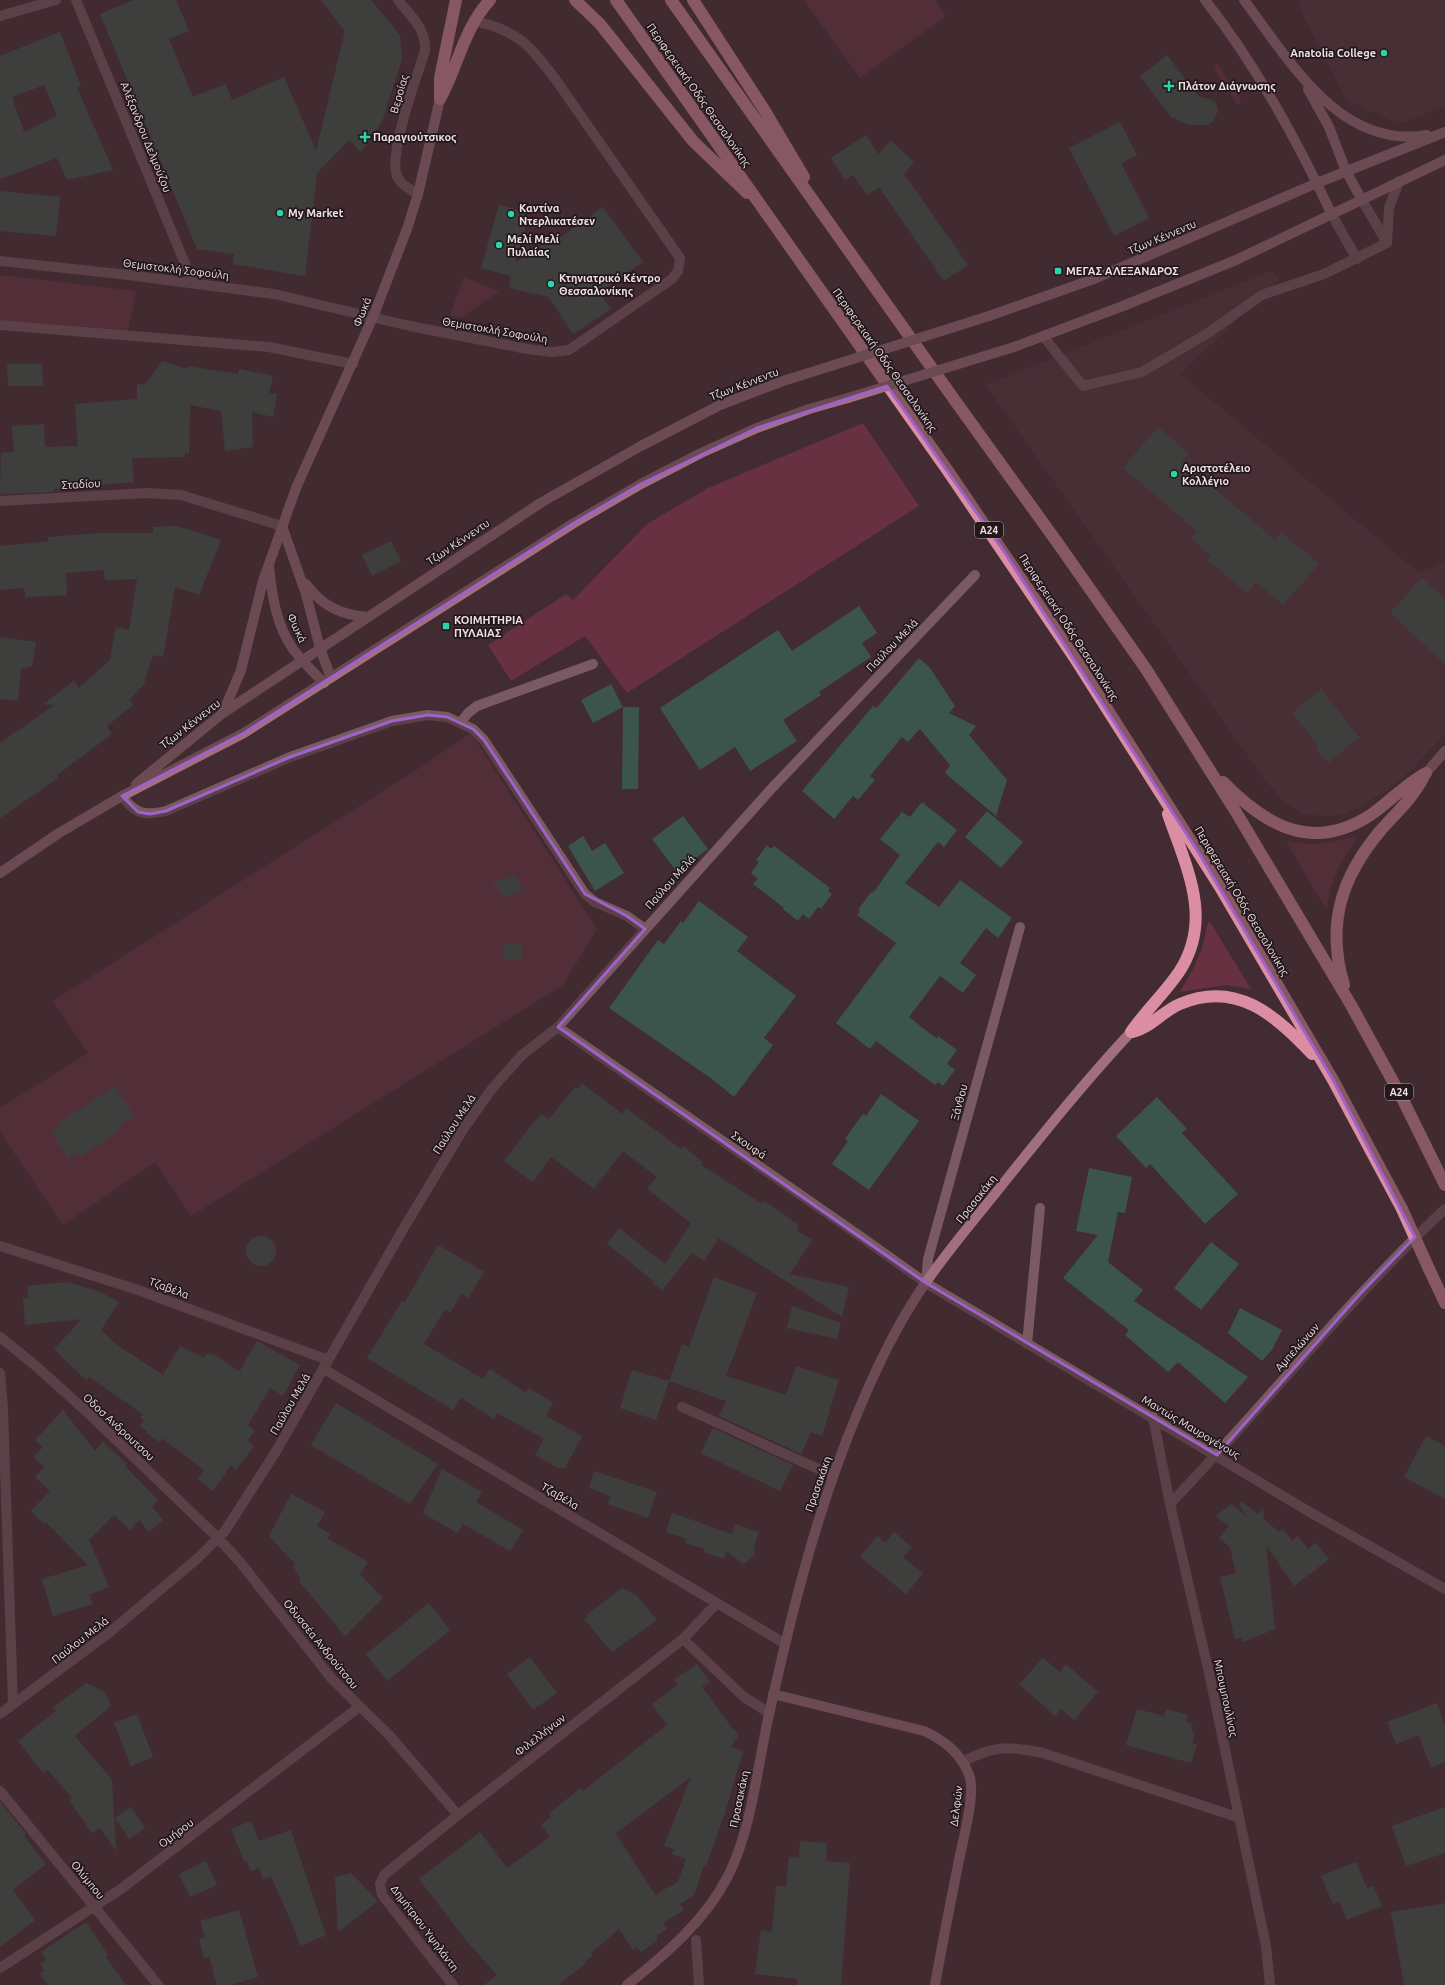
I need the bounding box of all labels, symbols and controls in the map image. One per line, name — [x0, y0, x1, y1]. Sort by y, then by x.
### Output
street label: Περιφερειακή Οδός Θεσσαλονίκης — [644, 21, 753, 170]
place label: Anatolia College — [1290, 47, 1376, 59]
marker: Anatolia College — [1379, 48, 1389, 58]
street label: Βεροίας — [388, 73, 411, 115]
street label: Αλέξανδρου Δελμούζου — [117, 80, 174, 194]
marker: Πλάτον Διάγνωσης — [1163, 80, 1175, 92]
place label: Πλάτον Διάγνωσης — [1178, 80, 1276, 93]
place label: Παραγιούτσικος — [373, 131, 457, 144]
marker: Παραγιούτσικος — [360, 132, 370, 142]
place label: Καντίνα Ντερλικατέσεν — [519, 202, 595, 227]
place label: My Market — [288, 207, 344, 219]
marker: My Market — [275, 208, 285, 218]
marker: Καντίνα Ντερλικατέσεν — [506, 209, 516, 219]
street label: Τζων Κέννεντυ — [1126, 217, 1198, 257]
place label: Μελί Μελί Πυλαίας — [507, 233, 560, 259]
marker: Μελί Μελί Πυλαίας — [494, 240, 504, 250]
street label: Θεμιστοκλή Σοφούλη — [122, 257, 230, 281]
place label: ΜΕΓΑΣ ΑΛΕΞΑΝΔΡΟΣ — [1066, 265, 1179, 277]
marker: ΜΕΓΑΣ ΑΛΕΞΑΝΔΡΟΣ — [1053, 266, 1063, 276]
place label: Κτηνιατρικό Κέντρο Θεσσαλονίκης — [559, 272, 661, 298]
marker: Κτηνιατρικό Κέντρο Θεσσαλονίκης — [546, 279, 556, 289]
street label: Περιφερειακή Οδός Θεσσαλονίκης — [830, 286, 939, 435]
street label: Φωκά — [351, 295, 373, 329]
street label: Θεμιστοκλή Σοφούλη — [441, 315, 549, 345]
street label: Τζων Κέννεντυ — [708, 365, 780, 403]
place label: Αριστοτέλειο Κολλέγιο — [1182, 462, 1251, 487]
marker: Αριστοτέλειο Κολλέγιο — [1169, 469, 1179, 479]
street label: Σταδίου — [61, 477, 101, 491]
street label: Τζων Κέννεντυ — [424, 517, 492, 567]
road number: Α24 — [975, 522, 1003, 538]
street label: Περιφερειακή Οδός Θεσσαλονίκης — [1016, 551, 1121, 703]
street label: Φωκά — [285, 612, 309, 645]
place label: ΚΟΙΜΗΤΗΡΙΑ ΠΥΛΑΙΑΣ — [454, 614, 523, 639]
street label: Παύλου Μελά — [864, 616, 920, 674]
marker: ΚΟΙΜΗΤΗΡΙΑ ΠΥΛΑΙΑΣ — [441, 621, 451, 631]
street label: Τζων Κέννεντυ — [158, 697, 222, 751]
street label: Περιφερειακή Οδός Θεσσαλονίκης — [1192, 824, 1292, 978]
street label: Παύλου Μελά — [643, 852, 698, 911]
street label: Ξάνθου — [948, 1082, 970, 1122]
road number: Α24 — [1385, 1084, 1413, 1100]
street label: Παύλου Μελά — [430, 1092, 478, 1156]
street label: Σκουφά — [729, 1129, 769, 1161]
street label: Πρασακάκη — [953, 1172, 999, 1226]
street label: Τζαβέλα — [147, 1275, 191, 1301]
street label: Αμπελώνων — [1272, 1320, 1322, 1373]
street label: Παύλου Μελά — [268, 1371, 313, 1437]
street label: Οδοσ Ανδρουτσου — [81, 1391, 157, 1463]
street label: Μαντώς Μαυρογένους — [1139, 1393, 1242, 1462]
street label: Πρασακάκη — [803, 1455, 833, 1513]
street label: Τζαβέλα — [539, 1480, 581, 1512]
street label: Οδυσσέα Ανδρούτσου — [281, 1597, 361, 1691]
street label: Παύλου Μελά — [49, 1614, 111, 1666]
street label: Μπουμπουλίνας — [1211, 1658, 1240, 1738]
street label: Φιλελλήνων — [512, 1711, 568, 1758]
street label: Πρασακάκη — [727, 1769, 751, 1829]
street label: Δελφών — [948, 1784, 965, 1827]
street label: Ομήρου — [156, 1816, 196, 1850]
street label: Ολύμπου — [69, 1859, 107, 1901]
street label: Δημήτριου Υψηλάντη — [389, 1883, 461, 1973]

